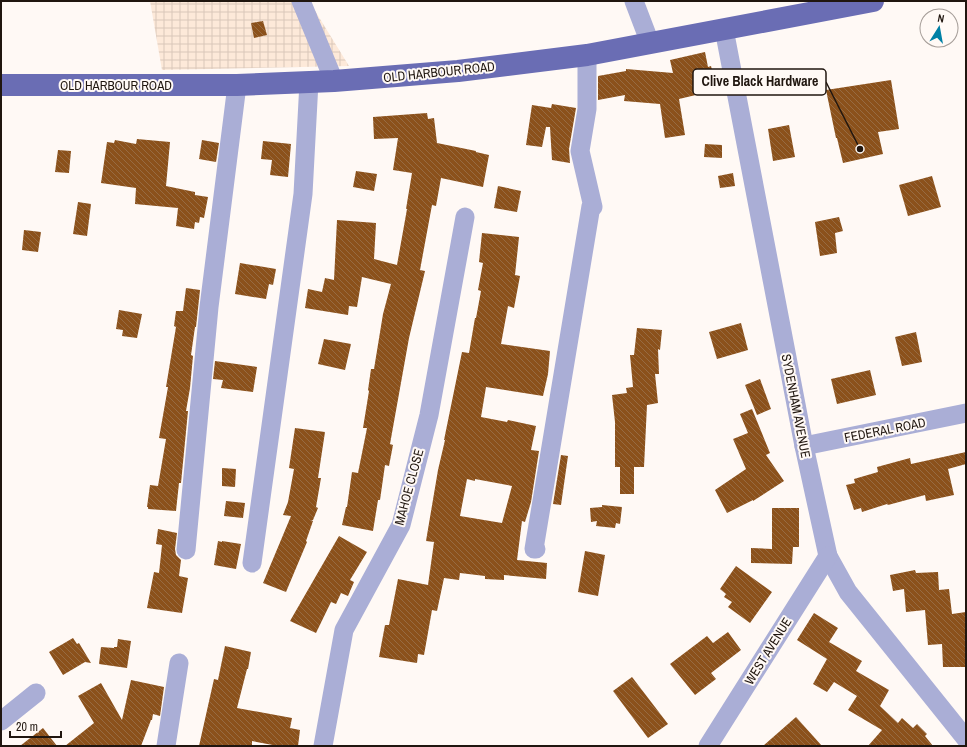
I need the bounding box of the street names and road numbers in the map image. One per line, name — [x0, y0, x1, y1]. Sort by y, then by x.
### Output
street label: OLD HARBOUR ROAD — [382, 58, 496, 86]
street label: OLD HARBOUR ROAD — [60, 77, 172, 94]
street label: SYDENHAM AVENUE — [778, 352, 814, 460]
street label: FEDERAL ROAD — [843, 414, 927, 446]
street label: MAHOE CLOSE — [391, 447, 427, 527]
street label: WEST AVENUE — [741, 614, 795, 688]

